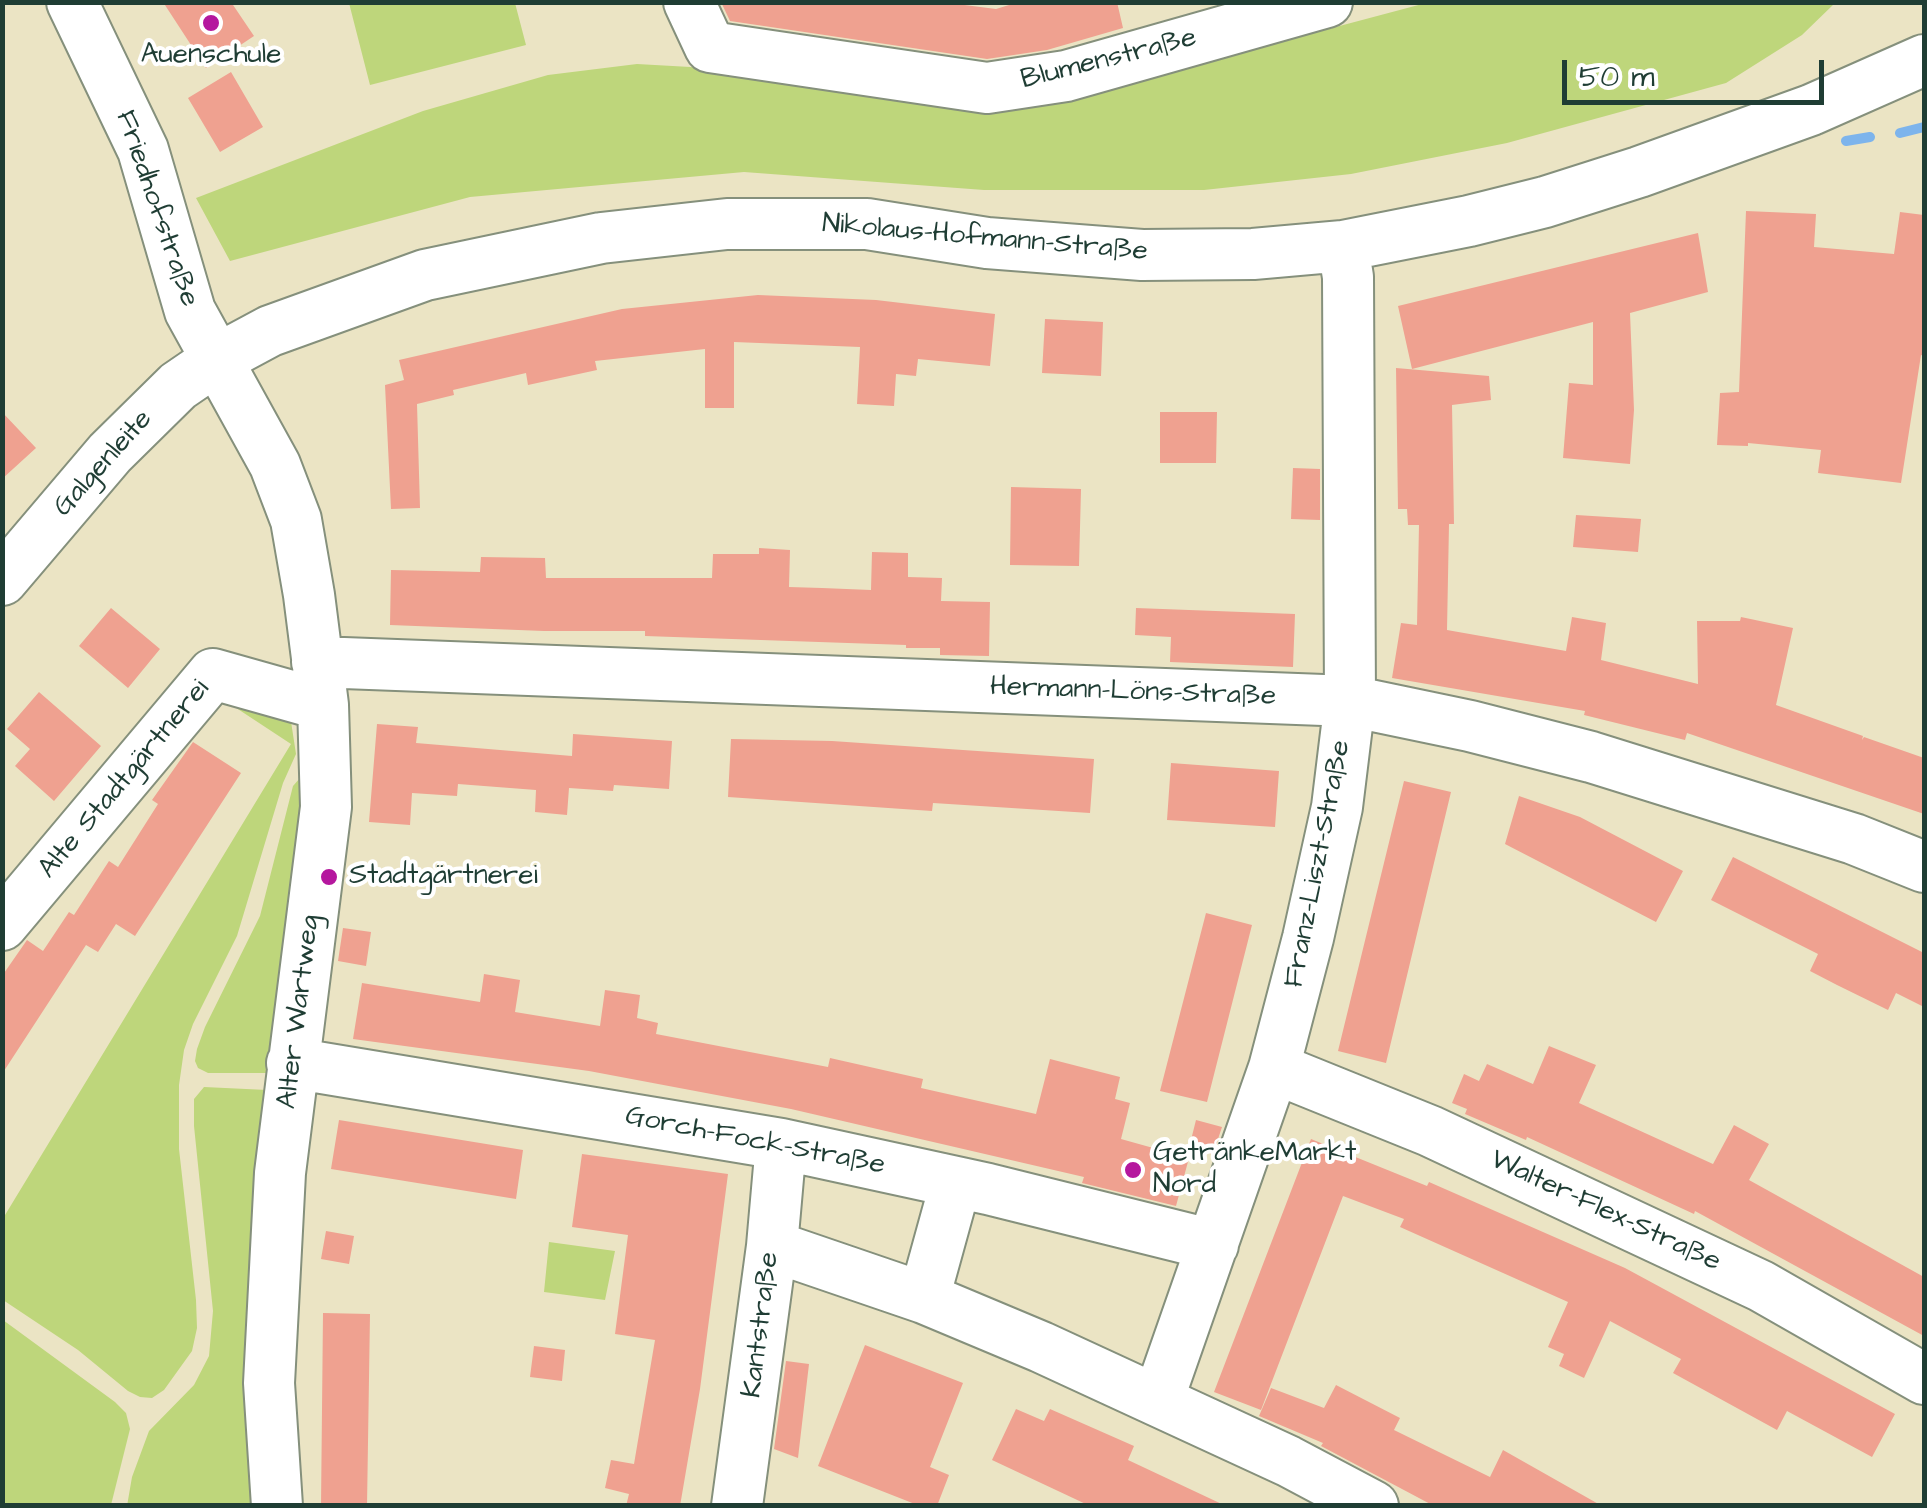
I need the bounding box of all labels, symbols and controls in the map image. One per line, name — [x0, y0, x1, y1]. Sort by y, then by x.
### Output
marker: Auenschule — [200, 12, 222, 34]
street label: Blumenstraße — [1018, 22, 1200, 98]
place label: Auenschule — [141, 39, 281, 73]
scale bar — [1567, 40, 1830, 102]
text: 50 m — [1579, 56, 1655, 98]
street label: Friedhofstraße — [107, 107, 205, 311]
street label: Nikolaus-Hofmann-Straße — [821, 208, 1149, 270]
street label: Galgenleite — [47, 404, 161, 524]
street label: Hermann-Löns-Straße — [989, 671, 1277, 715]
street label: Alte Stadtgärtnerei — [32, 674, 218, 886]
street label: Franz-Liszt-Straße — [1279, 737, 1359, 991]
place label: Stadtgärtnerei — [349, 860, 538, 894]
marker: Stadtgärtnerei — [318, 866, 340, 888]
street label: Alter Wartweg — [271, 913, 329, 1111]
street label: Gorch-Fock-Straße — [622, 1100, 888, 1184]
place label: GetränkeMarkt Nord — [1153, 1137, 1356, 1203]
street label: Walter-Flex-Straße — [1484, 1144, 1726, 1280]
marker: GetränkeMarkt Nord — [1122, 1159, 1144, 1181]
street label: Kantstraße — [736, 1250, 788, 1400]

